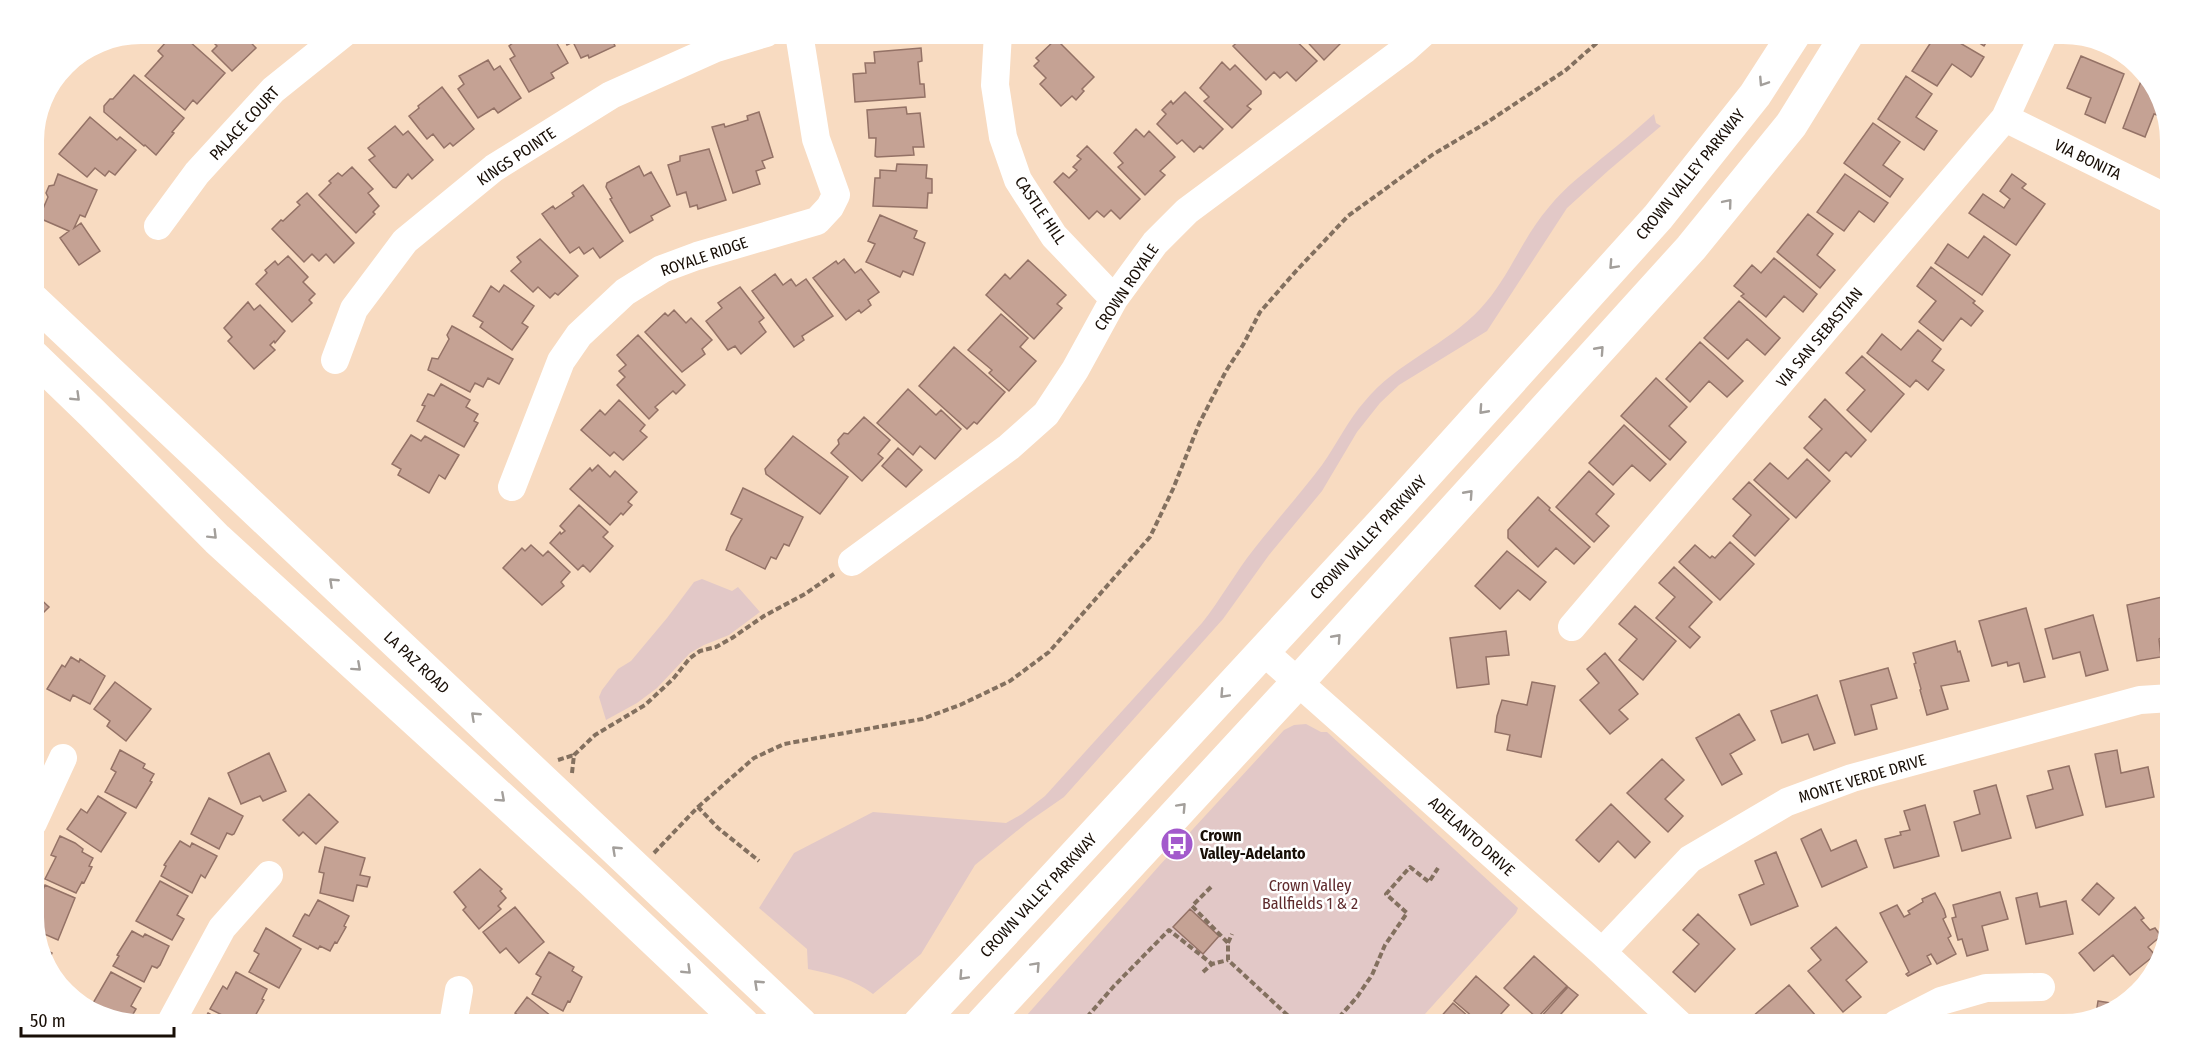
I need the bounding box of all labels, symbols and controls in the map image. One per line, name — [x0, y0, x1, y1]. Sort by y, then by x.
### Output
one-way arrow — [1759, 76, 1771, 86]
street label: PALACE COURT — [205, 82, 284, 164]
street label: CROWN VALLEY PARKWAY — [1632, 105, 1749, 243]
street label: KINGS POINTE — [473, 123, 559, 190]
street label: VIA BONITA — [2051, 135, 2125, 184]
street label: CASTLE HILL — [1011, 173, 1070, 248]
one-way arrow — [1721, 199, 1732, 210]
street label: ROYALE RIDGE — [658, 233, 750, 280]
street label: CROWN ROYALE — [1090, 240, 1162, 334]
one-way arrow — [1609, 258, 1620, 269]
street label: VIA SAN SEBASTIAN — [1772, 284, 1867, 391]
one-way arrow — [1593, 346, 1604, 357]
one-way arrow — [69, 390, 79, 401]
one-way arrow — [1479, 403, 1490, 414]
street label: CROWN VALLEY PARKWAY — [1306, 471, 1431, 603]
one-way arrow — [1462, 490, 1473, 501]
one-way arrow — [207, 528, 217, 539]
one-way arrow — [329, 578, 339, 589]
street label: LA PAZ ROAD — [380, 627, 453, 697]
one-way arrow — [1330, 635, 1341, 645]
one-way arrow — [350, 660, 361, 671]
one-way arrow — [1220, 686, 1231, 697]
one-way arrow — [471, 712, 481, 723]
street label: MONTE VERDE DRIVE — [1796, 750, 1928, 807]
one-way arrow — [494, 791, 505, 802]
street label: ADELANTO DRIVE — [1425, 793, 1519, 880]
one-way arrow — [1175, 803, 1186, 814]
bus stop icon: Crown Valley-Adelanto — [1159, 826, 1195, 862]
place label: Crown Valley-Adelanto — [1199, 826, 1306, 863]
street label: CROWN VALLEY PARKWAY — [976, 829, 1101, 961]
one-way arrow — [613, 846, 623, 857]
park label: Crown Valley Ballfields 1 & 2 — [1262, 876, 1358, 913]
one-way arrow — [1029, 962, 1040, 972]
one-way arrow — [679, 963, 690, 974]
one-way arrow — [959, 969, 970, 980]
one-way arrow — [754, 980, 765, 991]
scale bar — [21, 1000, 174, 1038]
text: 50 m — [30, 1010, 66, 1032]

